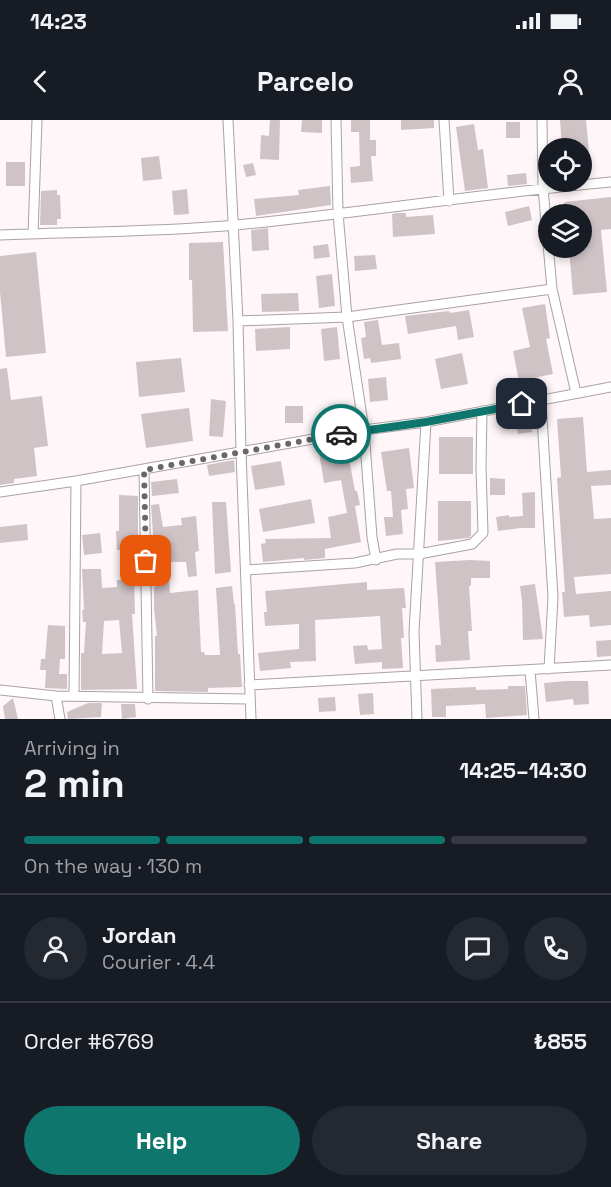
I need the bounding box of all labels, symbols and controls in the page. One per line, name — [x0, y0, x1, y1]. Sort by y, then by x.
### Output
text: 14:23 — [30, 7, 87, 35]
text: Parcelo — [257, 64, 354, 99]
icon: back — [24, 65, 57, 98]
icon: person — [554, 65, 587, 98]
map controls — [538, 138, 592, 258]
button: locate — [538, 138, 592, 192]
button: layers — [538, 204, 592, 258]
pin — [496, 378, 547, 429]
icon: home — [505, 387, 538, 420]
courier — [311, 404, 371, 464]
icon: car — [325, 418, 358, 451]
pin — [120, 535, 171, 586]
icon: bag — [129, 544, 162, 577]
text: Arriving in — [24, 735, 120, 761]
text: 14:25–14:30 — [459, 756, 587, 784]
text: 2 min — [24, 759, 125, 808]
text: On the way · 130 m — [24, 853, 202, 879]
button: person — [24, 917, 87, 980]
button: chat — [446, 917, 509, 980]
button: phone — [524, 917, 587, 980]
text: Jordan — [102, 921, 177, 949]
text: Courier · 4.4 — [102, 949, 215, 975]
text: Order #6769 — [24, 1027, 154, 1055]
text: ₺855 — [534, 1027, 587, 1055]
button: Help — [24, 1106, 300, 1175]
button: Share — [312, 1106, 587, 1175]

